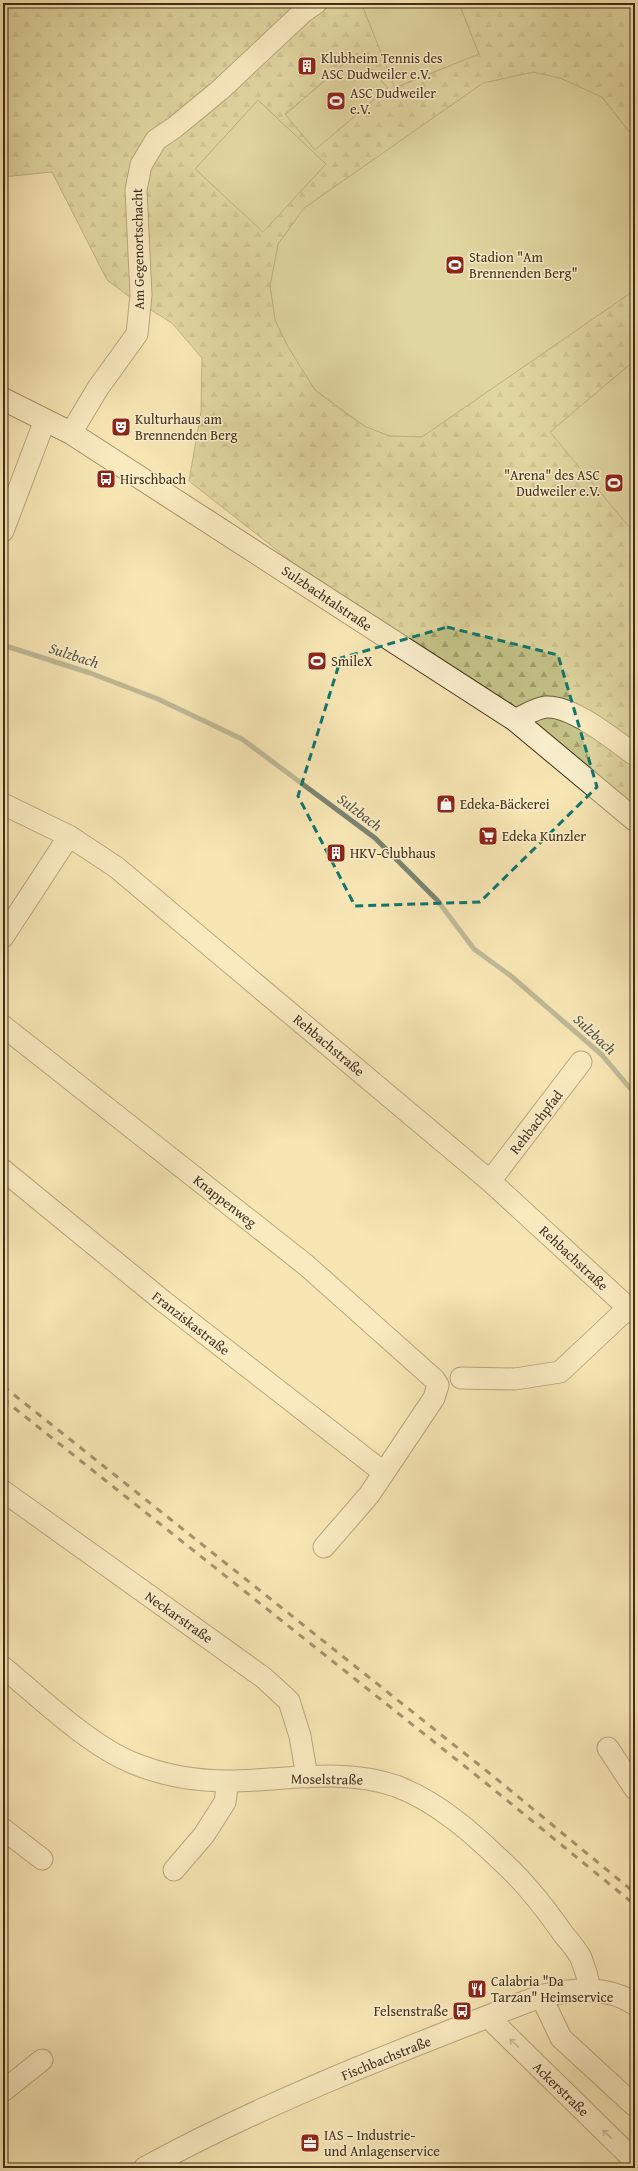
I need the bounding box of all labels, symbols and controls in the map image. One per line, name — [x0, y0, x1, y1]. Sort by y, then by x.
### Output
place label: Klubheim Tennis des ASC Dudweiler e.V. — [321, 48, 443, 84]
building icon: Klubheim Tennis des ASC Dudweiler e.V. — [296, 55, 318, 77]
place label: ASC Dudweiler e.V. — [350, 83, 436, 119]
sports icon: ASC Dudweiler e.V. — [325, 90, 347, 112]
street label: Am Gegenortschacht — [127, 188, 149, 310]
place label: Stadion "Am Brennenden Berg" — [469, 247, 578, 283]
sports icon: Stadion "Am Brennenden Berg" — [444, 254, 466, 276]
place label: Kulturhaus am Brennenden Berg — [135, 409, 237, 445]
theatre icon: Kulturhaus am Brennenden Berg — [110, 416, 132, 438]
place label: "Arena" des ASC Dudweiler e.V. — [504, 465, 600, 501]
bus stop icon: Hirschbach — [95, 468, 117, 490]
place label: Hirschbach — [120, 469, 186, 489]
sports icon: "Arena" des ASC Dudweiler e.V. — [603, 472, 625, 494]
street label: Sulzbachtalstraße — [278, 560, 377, 636]
water label: Sulzbach — [46, 637, 102, 673]
sports icon: SmileX — [306, 650, 328, 672]
place label: SmileX — [331, 651, 373, 671]
water label: Sulzbach — [333, 788, 387, 836]
shop icon: Edeka-Bäckerei — [435, 793, 457, 815]
place label: Edeka-Bäckerei — [460, 794, 550, 814]
supermarket icon: Edeka Kunzler — [477, 825, 499, 847]
place label: Edeka Kunzler — [502, 826, 586, 846]
building icon: HKV-Clubhaus — [325, 842, 347, 864]
place label: HKV-Clubhaus — [350, 843, 436, 863]
street label: Rehbachstraße — [289, 1009, 369, 1081]
water label: Sulzbach — [569, 1009, 621, 1059]
street label: Rehbachpfad — [505, 1085, 568, 1158]
street label: Knappenweg — [189, 1170, 261, 1232]
street label: Rehbachstraße — [535, 1221, 613, 1296]
street label: Franziskastraße — [148, 1286, 234, 1360]
street label: Neckarstraße — [141, 1586, 217, 1648]
street label: Moselstraße — [291, 1768, 364, 1790]
place label: Calabria "Da Tarzan" Heimservice — [491, 1971, 614, 2007]
restaurant icon: Calabria "Da Tarzan" Heimservice — [466, 1978, 488, 2000]
bus stop icon: Felsenstraße — [451, 2000, 473, 2022]
place label: Felsenstraße — [374, 2001, 448, 2021]
street label: Fischbachstraße — [338, 2031, 434, 2085]
one-way arrow — [509, 2038, 519, 2048]
street label: Ackerstraße — [528, 2057, 594, 2121]
place label: IAS – Industrie- und Anlagenservice — [324, 2125, 440, 2161]
one-way arrow — [602, 2129, 612, 2139]
office icon: IAS – Industrie- und Anlagenservice — [299, 2132, 321, 2154]

